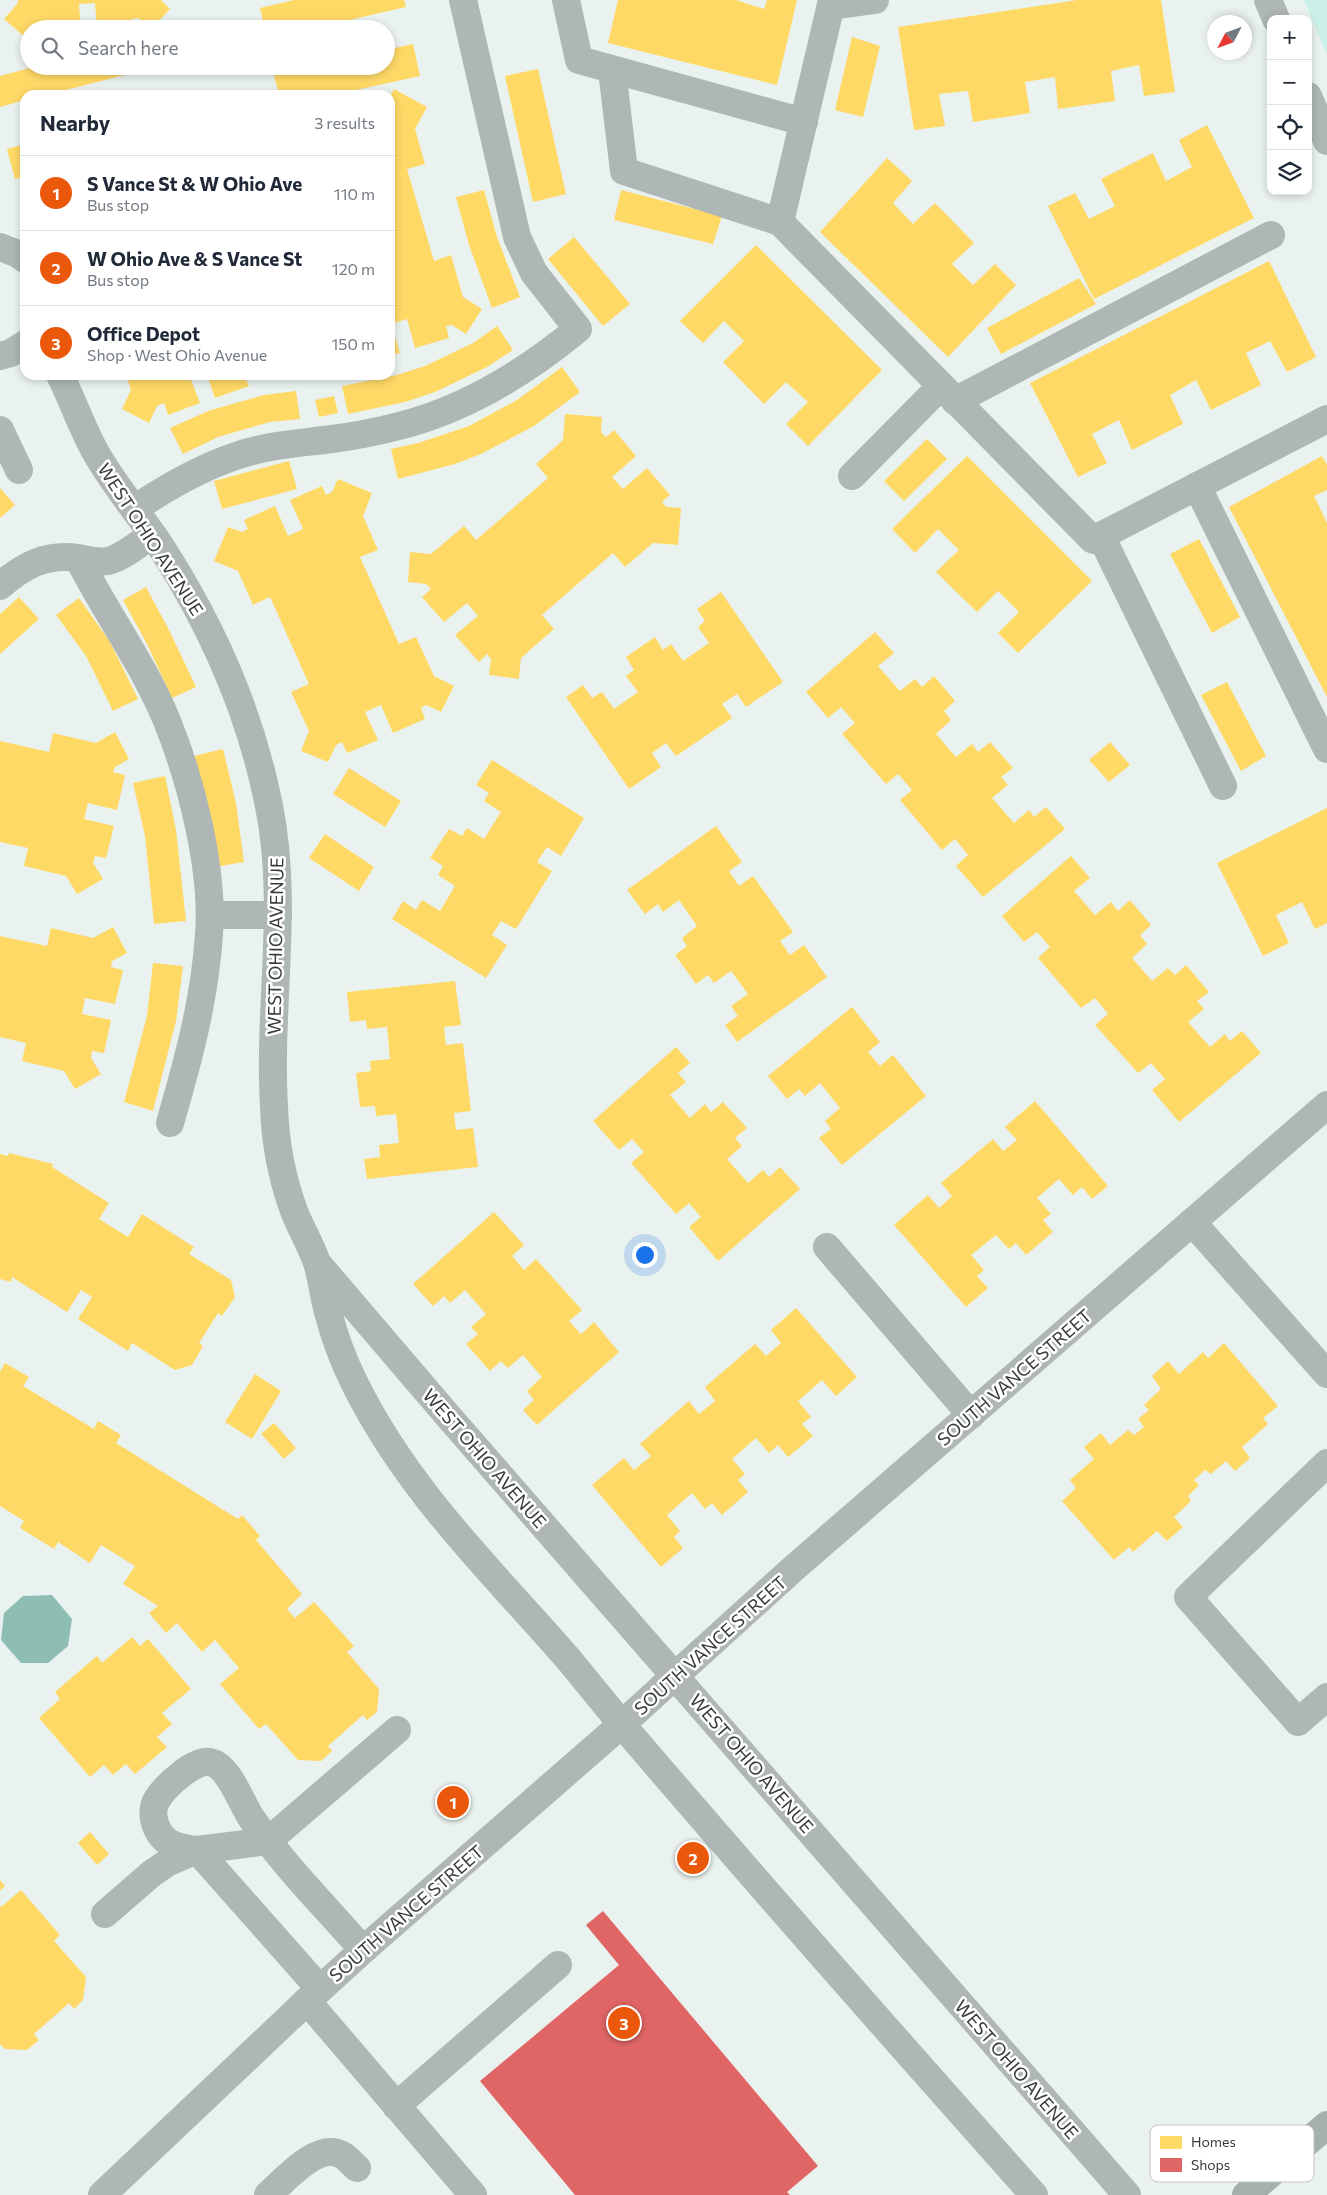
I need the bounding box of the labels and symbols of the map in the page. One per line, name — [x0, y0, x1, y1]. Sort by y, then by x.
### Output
north arrow — [1207, 15, 1252, 60]
street label: WEST OHIO AVENUE — [93, 459, 209, 619]
street label: WEST OHIO AVENUE — [262, 857, 288, 1035]
your location — [632, 1242, 658, 1268]
street label: SOUTH VANCE STREET — [932, 1304, 1096, 1450]
street label: WEST OHIO AVENUE — [419, 1384, 551, 1532]
street label: SOUTH VANCE STREET — [629, 1571, 791, 1719]
street label: WEST OHIO AVENUE — [686, 1689, 818, 1837]
pin: 1 — [437, 1783, 469, 1821]
pin: 2 — [677, 1839, 709, 1877]
street label: SOUTH VANCE STREET — [324, 1840, 488, 1986]
street label: WEST OHIO AVENUE — [951, 1995, 1083, 2143]
pin: 3 — [608, 2004, 640, 2042]
legend — [1150, 2125, 1314, 2182]
text: Homes — [1191, 2133, 1236, 2150]
text: Shops — [1191, 2156, 1230, 2173]

